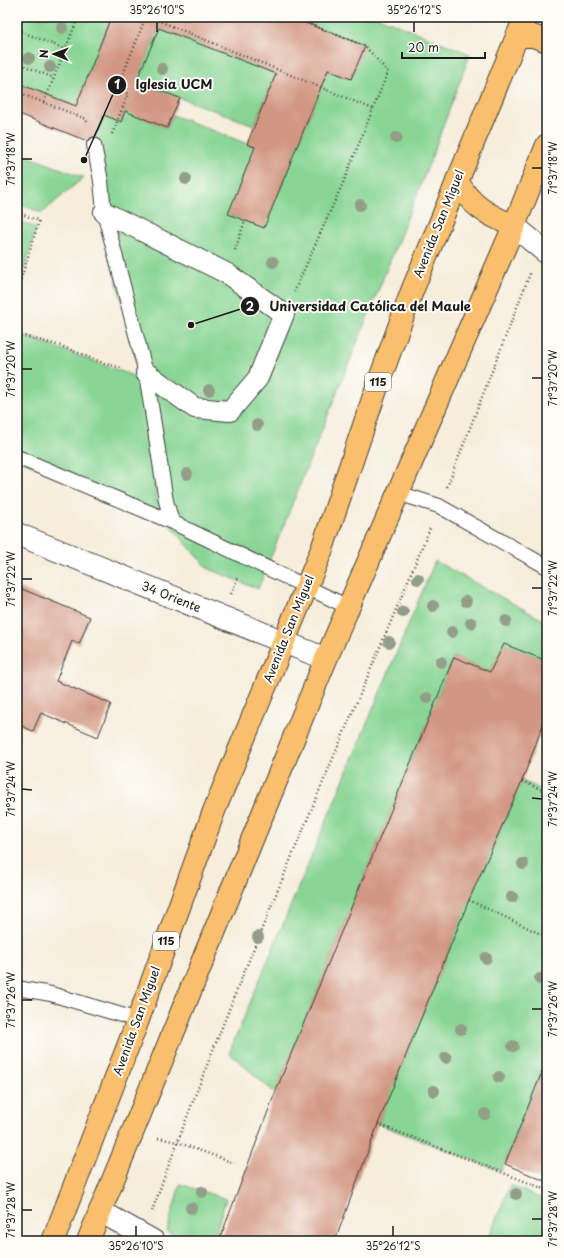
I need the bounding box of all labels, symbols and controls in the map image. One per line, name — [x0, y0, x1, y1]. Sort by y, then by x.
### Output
text: 35°26'10"S — [130, 2, 185, 17]
text: 35°26'12"S — [387, 2, 441, 17]
north arrow — [34, 34, 74, 74]
scale bar — [402, 34, 485, 60]
text: 20 m — [408, 38, 439, 56]
text: N — [35, 49, 52, 58]
callout: Iglesia UCM — [107, 72, 220, 97]
text: Iglesia UCM — [136, 74, 212, 93]
text: 1 — [114, 75, 120, 93]
text: 71°37'18"W — [3, 132, 18, 186]
text: 71°37'18"W — [545, 141, 560, 195]
street label: Avenida San Miguel — [408, 167, 468, 280]
callout: Universidad Católica del Maule — [240, 294, 480, 319]
text: Universidad Católica del Maule — [269, 296, 471, 315]
text: 2 — [246, 297, 255, 315]
text: 71°37'20"W — [3, 340, 18, 397]
text: 71°37'20"W — [545, 349, 560, 406]
road number: 115 — [365, 373, 391, 391]
text: 71°37'22"W — [3, 550, 18, 607]
text: 71°37'22"W — [545, 559, 560, 616]
street label: Avenida San Miguel — [258, 572, 318, 685]
street label: 34 Oriente — [139, 576, 204, 616]
text: 71°37'24"W — [3, 760, 18, 817]
text: 71°37'24"W — [545, 770, 560, 827]
road number: 115 — [153, 932, 179, 950]
street label: Avenida San Miguel — [108, 964, 164, 1078]
text: 71°37'26"W — [3, 971, 18, 1028]
text: 71°37'26"W — [545, 980, 560, 1037]
text: 71°37'28"W — [3, 1181, 18, 1238]
text: 71°37'28"W — [545, 1190, 560, 1247]
text: 35°26'10"S — [109, 1238, 164, 1253]
text: 35°26'12"S — [366, 1238, 420, 1253]

